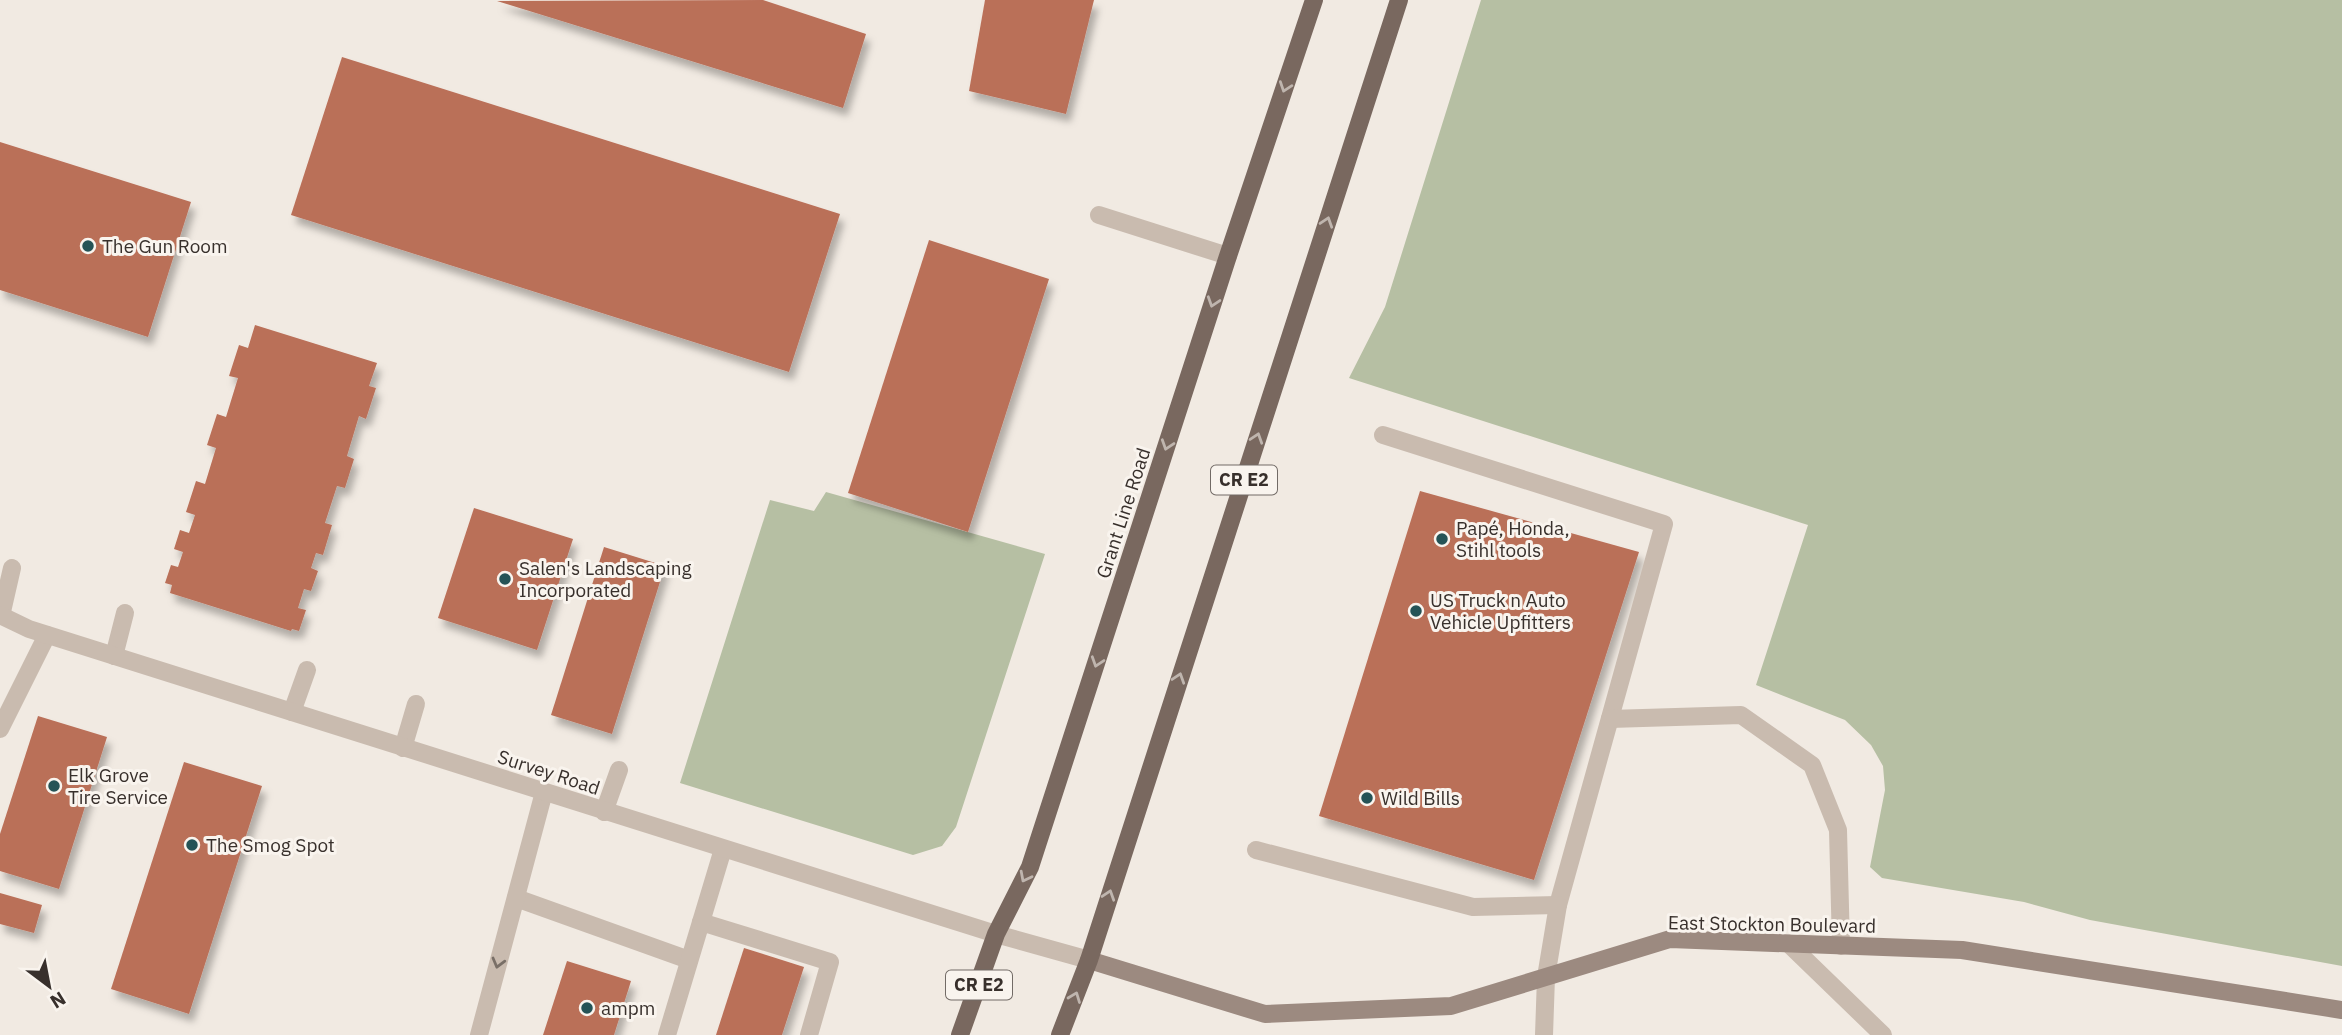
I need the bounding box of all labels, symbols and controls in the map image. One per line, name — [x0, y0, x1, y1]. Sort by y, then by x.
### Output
one-way arrow — [1279, 80, 1293, 92]
one-way arrow — [1319, 216, 1333, 229]
place label: The Gun Room — [102, 234, 228, 258]
marker: The Gun Room — [80, 238, 96, 254]
one-way arrow — [1207, 296, 1222, 308]
one-way arrow — [1249, 433, 1263, 445]
one-way arrow — [1161, 439, 1176, 451]
street label: Grant Line Road — [1091, 445, 1155, 581]
road number: CR E2 — [1211, 466, 1277, 494]
place label: Papé, Honda, Stihl tools — [1456, 516, 1570, 562]
marker: Papé, Honda, Stihl tools — [1434, 531, 1450, 547]
place label: Salen's Landscaping Incorporated — [519, 556, 692, 602]
marker: Salen's Landscaping Incorporated — [497, 571, 513, 587]
place label: US Truck n Auto Vehicle Upfitters — [1430, 588, 1571, 634]
marker: US Truck n Auto Vehicle Upfitters — [1408, 603, 1424, 619]
one-way arrow — [1091, 655, 1105, 667]
one-way arrow — [1171, 673, 1186, 685]
street label: Survey Road — [495, 744, 603, 800]
place label: Elk Grove Tire Service — [68, 763, 168, 809]
marker: Elk Grove Tire Service — [46, 778, 62, 794]
place label: Wild Bills — [1381, 786, 1460, 810]
marker: Wild Bills — [1359, 790, 1375, 806]
place label: The Smog Spot — [206, 833, 335, 857]
marker: The Smog Spot — [184, 837, 200, 853]
one-way arrow — [1020, 870, 1034, 882]
one-way arrow — [1101, 889, 1116, 901]
street label: East Stockton Boulevard — [1668, 910, 1876, 938]
north arrow — [14, 951, 84, 1021]
one-way arrow — [492, 957, 507, 969]
road number: CR E2 — [946, 970, 1012, 1000]
text: N — [46, 987, 70, 1014]
one-way arrow — [1066, 992, 1080, 1004]
place label: ampm — [601, 996, 655, 1020]
marker: ampm — [579, 1000, 595, 1016]

